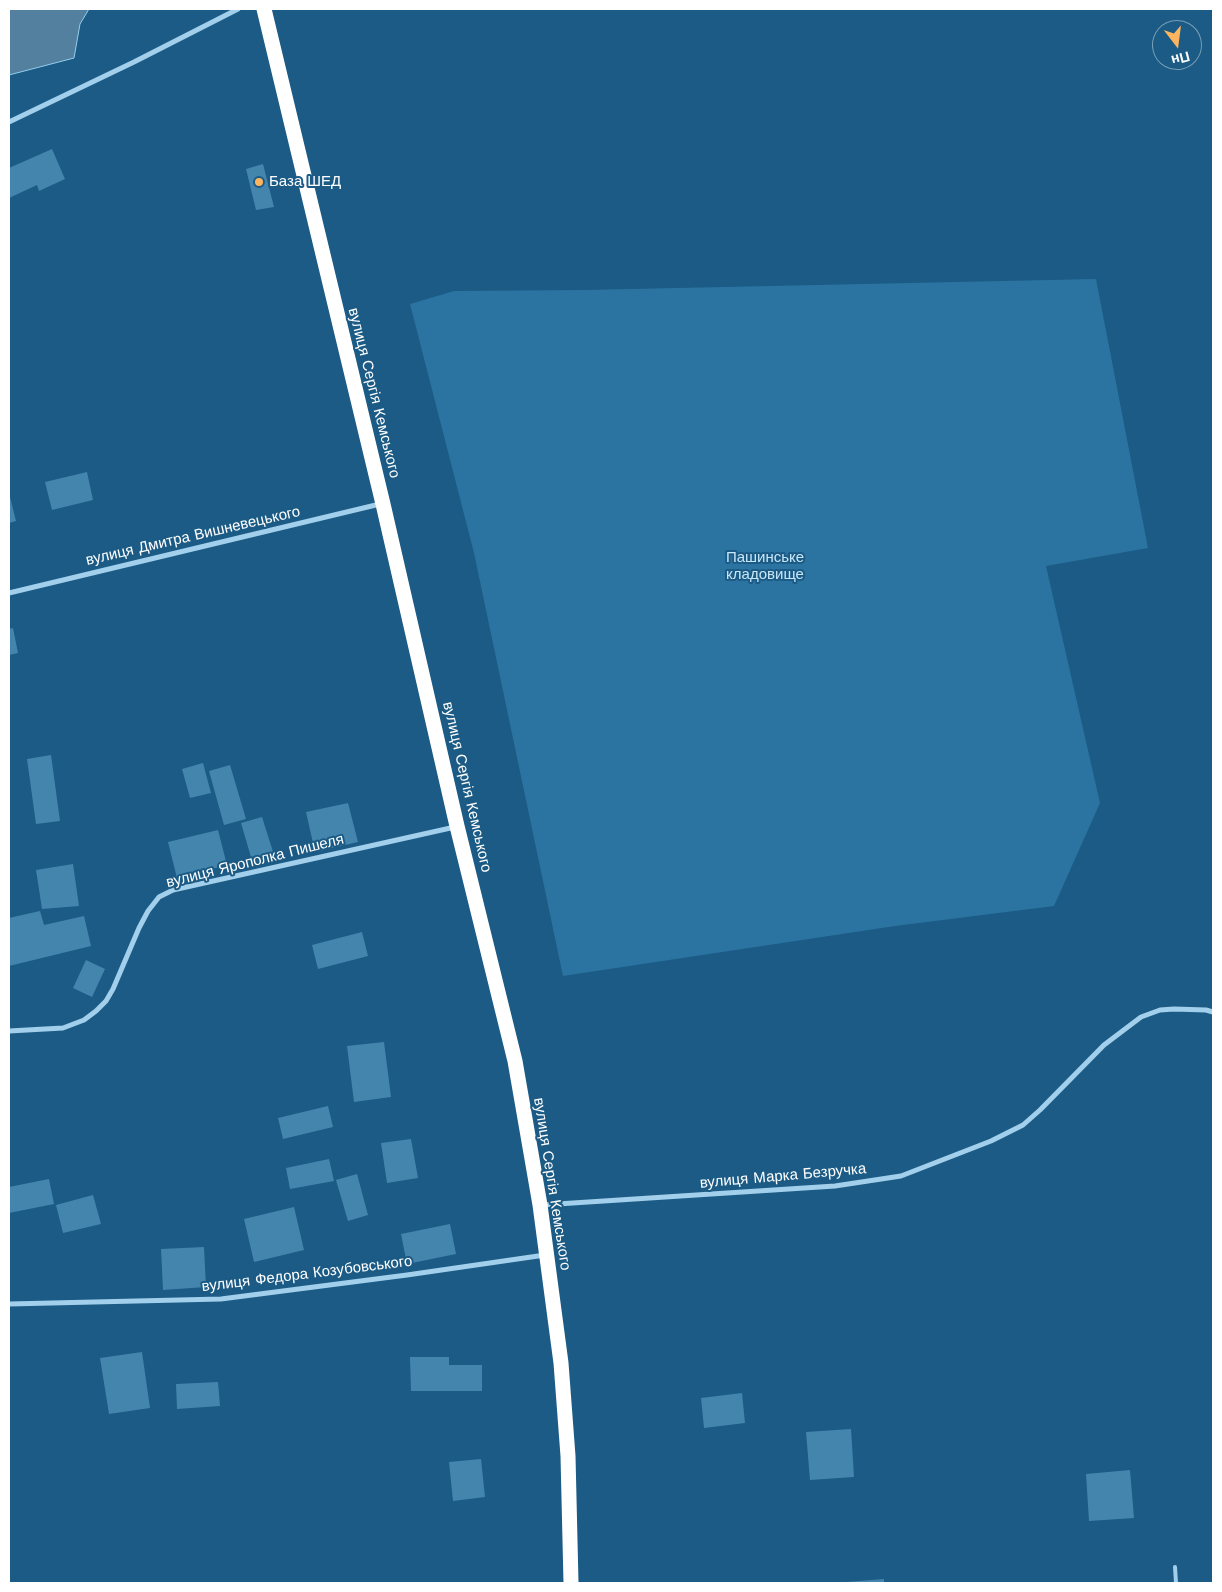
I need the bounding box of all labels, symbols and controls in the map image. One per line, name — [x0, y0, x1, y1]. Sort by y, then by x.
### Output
north arrow — [1152, 20, 1202, 70]
text: Пн — [1170, 48, 1192, 69]
place label: База ШЕД — [269, 173, 341, 191]
marker: База ШЕД — [253, 176, 265, 188]
street label: вулиця Сергія Кемського — [344, 306, 404, 480]
street label: вулиця Дмитра Вишневецького — [84, 503, 302, 569]
park label: Пашинське кладовище — [726, 549, 804, 584]
street label: вулиця Сергія Кемського — [439, 700, 495, 874]
street label: вулиця Ярополка Пишеля — [164, 830, 346, 892]
street label: вулиця Сергія Кемського — [529, 1096, 575, 1272]
street label: вулиця Марка Безручка — [699, 1160, 867, 1192]
street label: вулиця Федора Козубовського — [201, 1252, 413, 1296]

